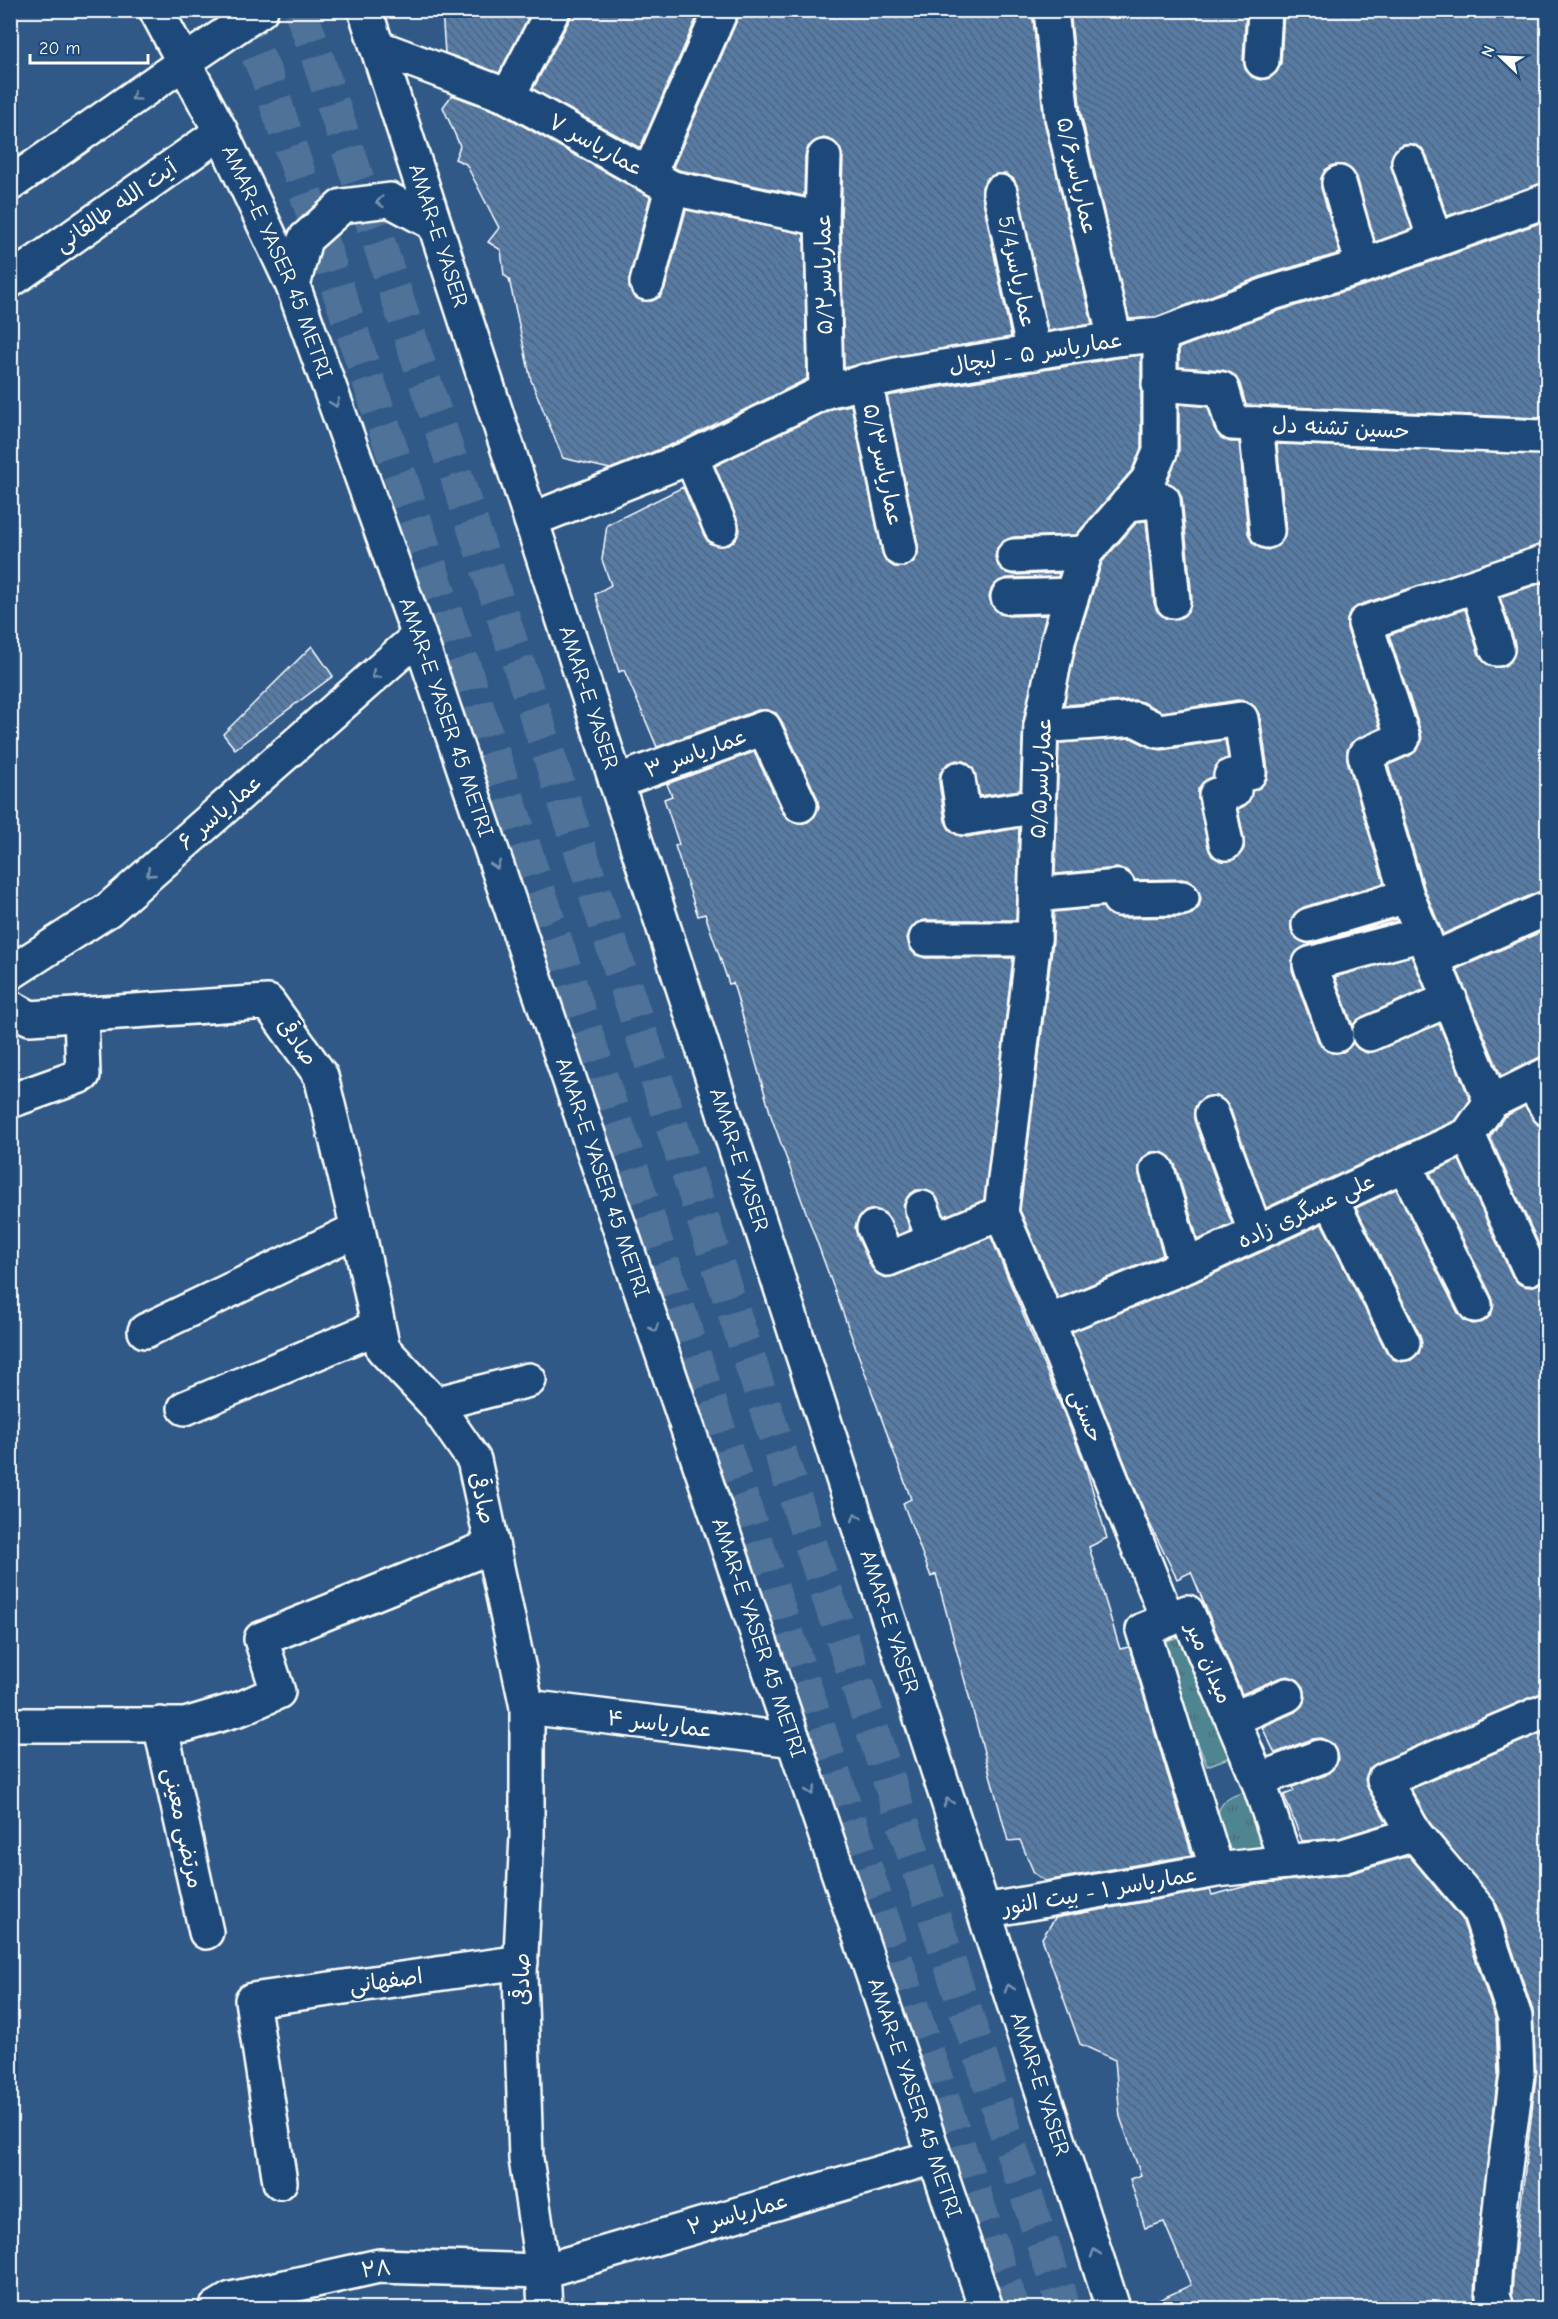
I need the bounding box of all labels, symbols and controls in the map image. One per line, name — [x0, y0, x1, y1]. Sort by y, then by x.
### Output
scale bar — [30, 27, 148, 65]
north arrow — [1471, 27, 1531, 87]
text: 20 m — [39, 38, 80, 59]
text: N — [1478, 43, 1498, 60]
one-way arrow — [130, 89, 141, 100]
street label: عماریاسر ۷ — [544, 108, 648, 182]
street label: عماریاسر۵/۶ — [1051, 114, 1103, 238]
street label: AMAR-E YASER 45 METRI — [216, 141, 338, 382]
street label: آیت الله طالقانی — [50, 153, 184, 259]
street label: AMAR-E YASER — [403, 160, 474, 310]
one-way arrow — [376, 195, 385, 208]
street label: عماریاسر۵/۲ — [810, 213, 838, 335]
street label: عماریاسر5/4 — [992, 213, 1042, 331]
street label: عماریاسر ۵ - لبچال — [947, 326, 1125, 380]
one-way arrow — [328, 397, 341, 408]
street label: عماریاسر۵/۳ — [857, 401, 909, 529]
street label: حسین تشنه دل — [1272, 411, 1410, 445]
street label: AMAR-E YASER 45 METRI — [393, 594, 499, 840]
street label: AMAR-E YASER — [553, 623, 624, 772]
one-way arrow — [371, 668, 382, 679]
street label: عماریاسر۵/۵ — [1025, 716, 1057, 840]
street label: عماریاسر ۳ — [641, 722, 751, 784]
street label: عماریاسر ۶ — [173, 768, 267, 856]
one-way arrow — [489, 859, 502, 869]
one-way arrow — [146, 866, 157, 877]
street label: صادقی — [271, 1012, 324, 1071]
street label: AMAR-E YASER 45 METRI — [550, 1054, 655, 1301]
street label: AMAR-E YASER — [704, 1085, 775, 1235]
street label: علی عسگری زاده — [1233, 1168, 1379, 1255]
one-way arrow — [646, 1322, 659, 1332]
street label: حسنی — [1063, 1386, 1108, 1447]
street label: صادقی — [464, 1469, 501, 1526]
one-way arrow — [850, 1512, 863, 1523]
street label: AMAR-E YASER 45 METRI — [706, 1515, 811, 1761]
street label: AMAR-E YASER — [854, 1547, 925, 1697]
street label: میدان میر — [1179, 1616, 1238, 1708]
street label: عماریاسر ۴ — [606, 1705, 714, 1743]
street label: مرتضی معینی — [157, 1765, 208, 1891]
one-way arrow — [804, 1785, 816, 1796]
one-way arrow — [943, 1797, 956, 1808]
street label: عماریاسر ۱ - بیت النور — [998, 1861, 1200, 1922]
street label: صادقی — [508, 1953, 535, 2005]
street label: اصفهانی — [348, 1963, 425, 2000]
street label: AMAR-E YASER 45 METRI — [862, 1975, 967, 2221]
one-way arrow — [1004, 1983, 1016, 1994]
street label: AMAR-E YASER — [1005, 2009, 1075, 2159]
street label: عماریاسر ۲ — [684, 2187, 792, 2241]
one-way arrow — [1090, 2248, 1103, 2259]
street label: ۲۸ — [360, 2254, 392, 2284]

